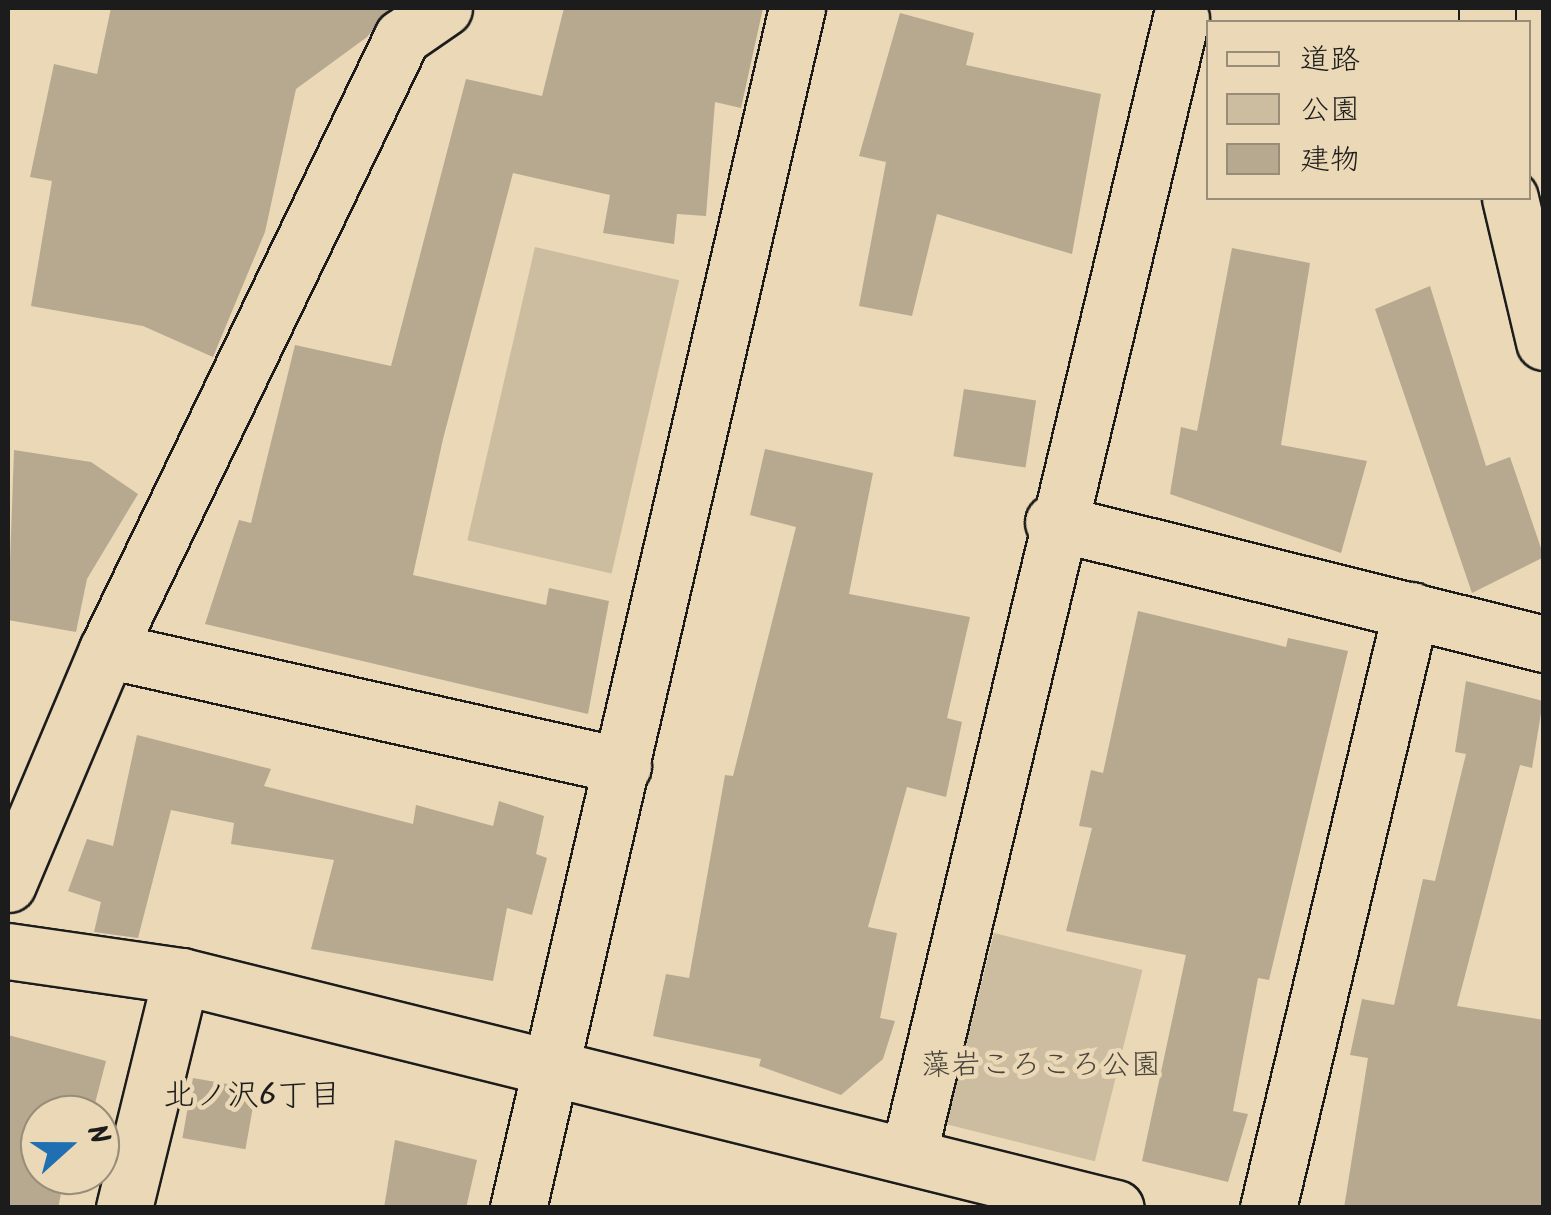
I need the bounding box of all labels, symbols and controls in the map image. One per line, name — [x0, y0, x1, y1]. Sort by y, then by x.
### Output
legend — [1206, 20, 1531, 200]
text: 道路 — [1300, 37, 1360, 85]
text: 公園 — [1300, 87, 1360, 135]
text: 建物 — [1300, 137, 1360, 185]
park label: 藻岩ころころ公園 — [921, 1048, 1161, 1084]
district label: 北ノ沢6丁目 — [163, 1078, 341, 1116]
north arrow — [20, 1095, 120, 1195]
text: N — [72, 1118, 121, 1151]

